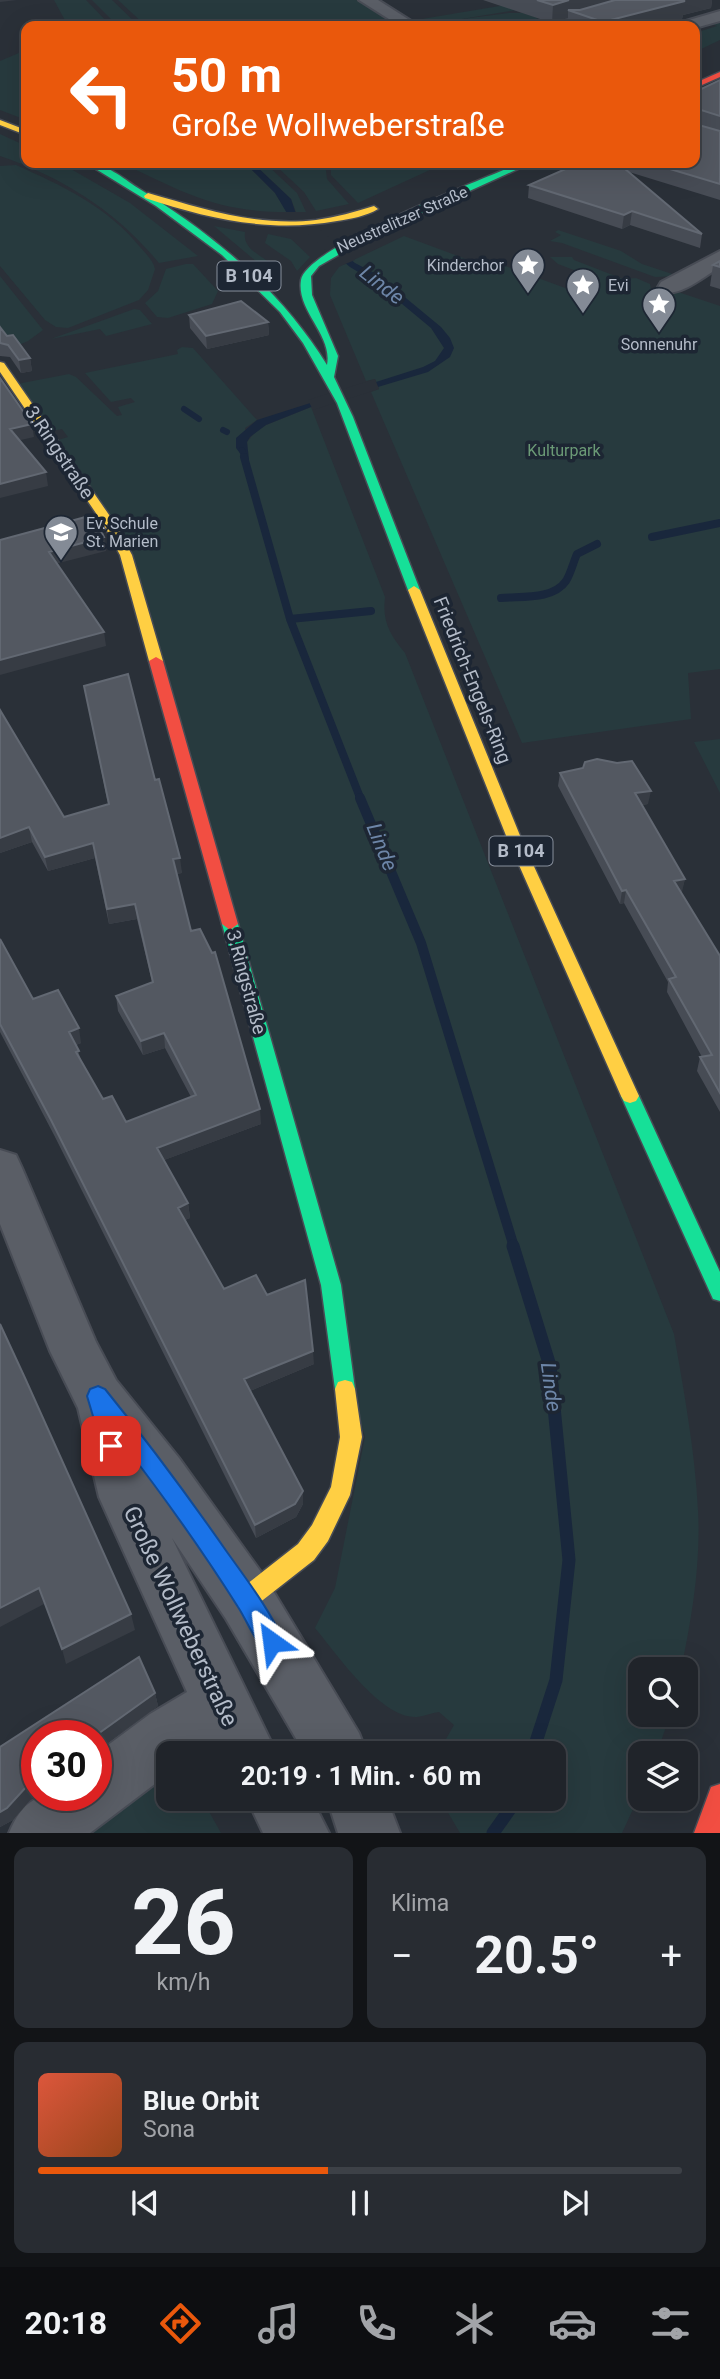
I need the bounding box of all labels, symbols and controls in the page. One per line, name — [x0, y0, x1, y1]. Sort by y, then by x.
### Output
text: 50 m — [171, 47, 282, 104]
icon: left — [56, 49, 147, 140]
text: Große Wollweberstraße — [171, 106, 505, 144]
street label: Neustrelitzer Straße — [334, 182, 471, 257]
place icon: Kinderchor — [509, 246, 547, 295]
place label: Kinderchor — [427, 256, 505, 275]
water label: Linde — [355, 260, 409, 310]
road number: B 104 — [218, 262, 280, 290]
place icon: Evi — [564, 266, 602, 315]
place label: Evi — [608, 276, 629, 295]
place icon: Sonnenuhr — [640, 285, 678, 334]
place label: Sonnenuhr — [621, 335, 698, 354]
street label: 3.Ringstraße — [20, 402, 99, 503]
park label: Kulturpark — [527, 441, 602, 460]
school or university icon: Ev. Schule St. Marien — [42, 513, 80, 562]
place label: Ev. Schule St. Marien — [86, 514, 158, 551]
street label: Friedrich-Engels-Ring — [429, 593, 517, 767]
water label: Linde — [362, 820, 402, 875]
road number: B 104 — [490, 836, 552, 866]
street label: 3.Ringstraße — [222, 927, 271, 1037]
water label: Linde — [536, 1361, 566, 1413]
pin — [81, 1416, 141, 1476]
icon: arrive — [92, 1427, 130, 1465]
street label: Große Wollweberstraße — [118, 1502, 243, 1731]
position arrow — [235, 1605, 309, 1679]
map controls — [628, 1657, 698, 1811]
button: search — [628, 1657, 698, 1727]
speed limit sign: 30 — [21, 1720, 112, 1811]
button: layers — [628, 1741, 698, 1811]
text: 20:19 · 1 Min. · 60 m — [241, 1761, 481, 1791]
text: 26 — [131, 1870, 236, 1976]
text: Klima — [391, 1890, 449, 1917]
text: 20.5° — [474, 1925, 599, 1986]
text: − — [391, 1934, 413, 1978]
text: + — [660, 1934, 682, 1978]
text: km/h — [157, 1969, 211, 1996]
text: Blue Orbit — [143, 2086, 259, 2116]
text: Sona — [143, 2116, 195, 2143]
icon: previous — [126, 2184, 164, 2222]
icon: pause — [341, 2184, 379, 2222]
icon: next — [556, 2184, 594, 2222]
icon: directions — [156, 2299, 205, 2348]
icon: music — [254, 2299, 303, 2348]
icon: phone — [352, 2299, 401, 2348]
icon: climate — [450, 2299, 499, 2348]
icon: car — [548, 2299, 597, 2348]
icon: filters — [646, 2299, 695, 2348]
text: 20:18 — [25, 2304, 107, 2342]

